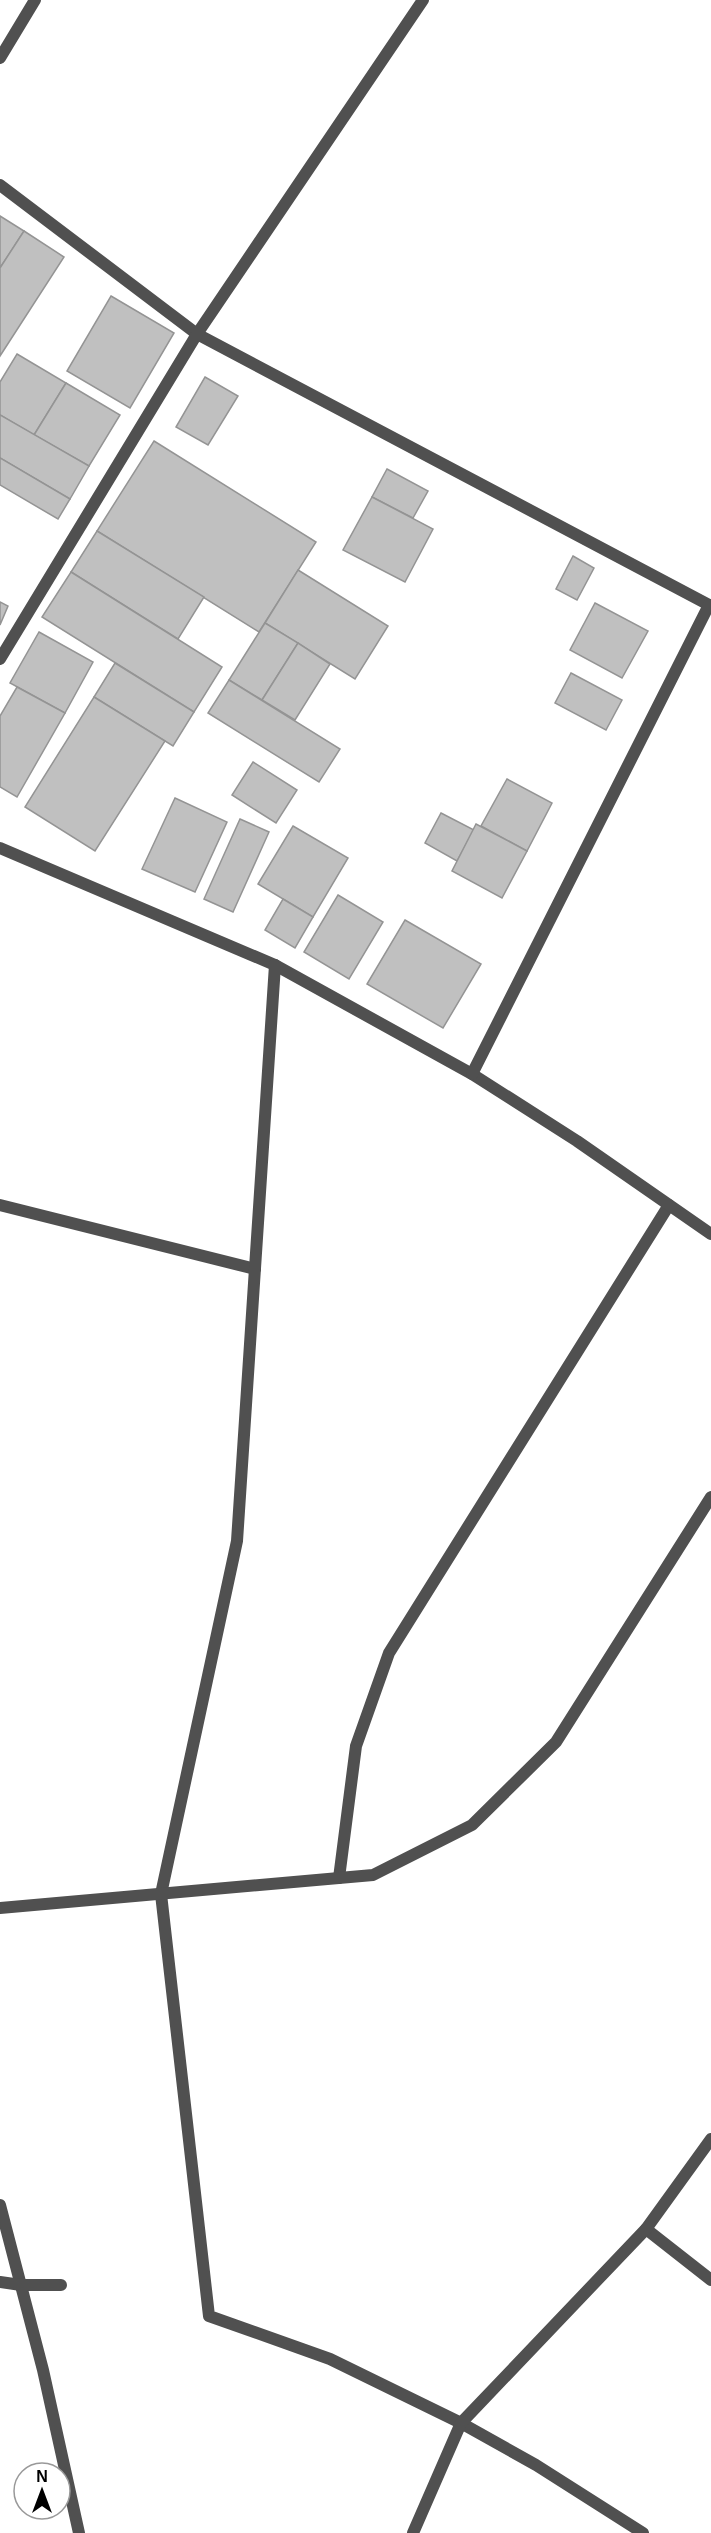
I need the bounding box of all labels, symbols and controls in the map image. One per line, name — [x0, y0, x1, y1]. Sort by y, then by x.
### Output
north arrow — [12, 2461, 72, 2521]
text: N — [36, 2468, 48, 2485]

